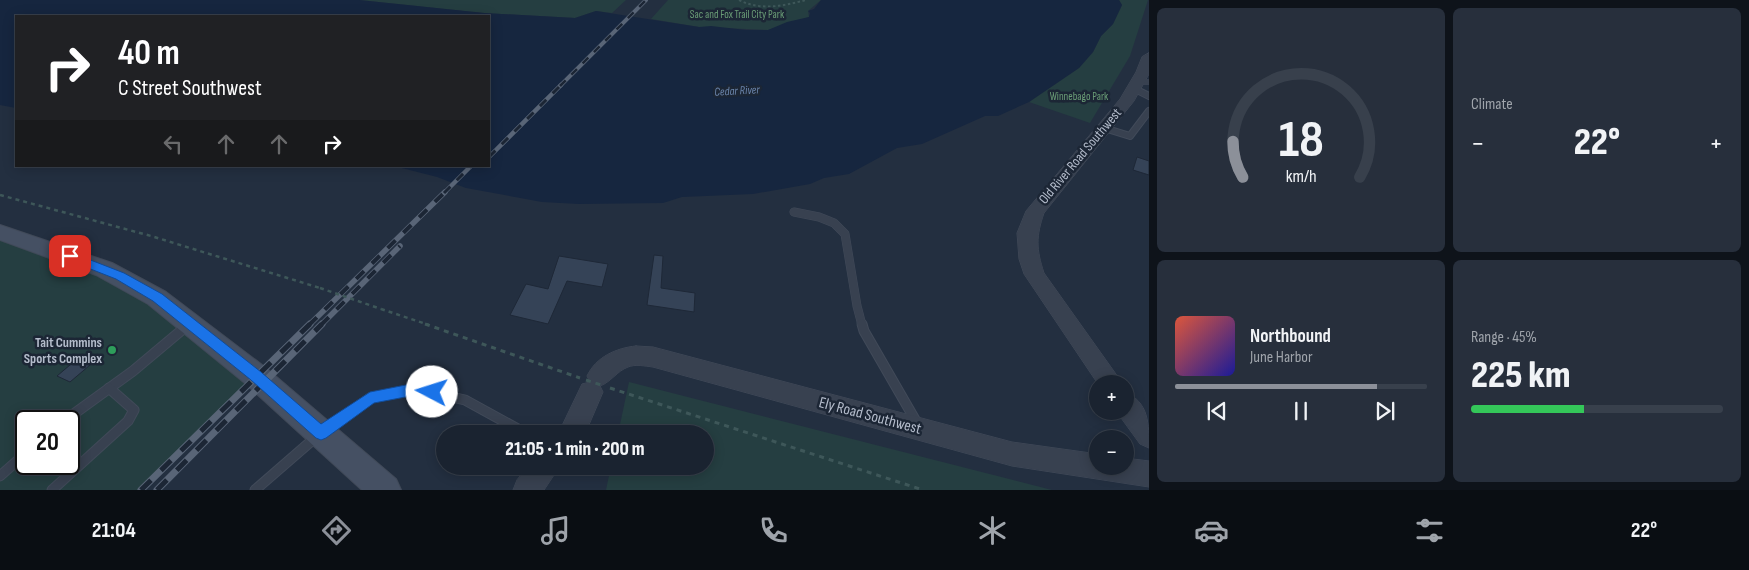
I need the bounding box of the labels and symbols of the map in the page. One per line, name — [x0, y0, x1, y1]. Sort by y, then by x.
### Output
park label: Sac and Fox Trail City Park — [690, 8, 785, 21]
water label: Cedar River — [714, 82, 761, 100]
park label: Winnebago Park — [1050, 90, 1109, 103]
street label: Old River Road Southwest — [1035, 105, 1125, 207]
pin — [49, 235, 91, 277]
place label: Tait Cummins Sports Complex — [24, 334, 102, 367]
marker: Tait Cummins Sports Complex — [106, 344, 118, 356]
position arrow — [405, 365, 457, 417]
street label: Ely Road Southwest — [817, 393, 923, 439]
speed limit sign: 20 — [15, 410, 80, 475]

